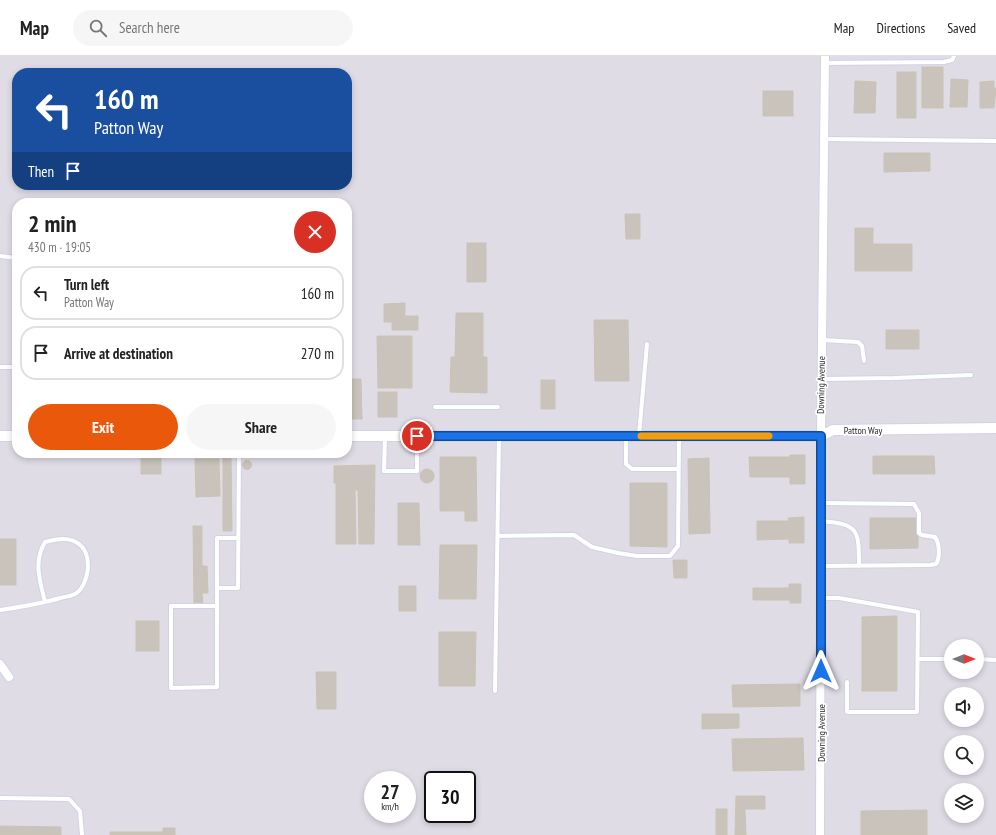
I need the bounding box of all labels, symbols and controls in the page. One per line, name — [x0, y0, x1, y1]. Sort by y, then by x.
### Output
search box — [73, 10, 353, 46]
text: Map — [20, 16, 49, 40]
icon: search — [87, 17, 109, 39]
text: Search here — [119, 18, 180, 37]
text: Map — [834, 19, 854, 37]
text: Directions — [876, 19, 925, 37]
text: Saved — [947, 19, 976, 37]
text: 160 m — [94, 80, 158, 117]
icon: left — [28, 84, 80, 136]
text: Patton Way — [94, 116, 163, 139]
icon: arrive — [62, 160, 84, 182]
text: Then — [28, 162, 54, 181]
text: 2 min — [28, 208, 76, 239]
button: close — [294, 211, 336, 253]
text: 430 m · 19:05 — [28, 239, 91, 256]
text: Turn left — [64, 275, 109, 294]
icon: left — [30, 282, 52, 304]
text: 160 m — [301, 284, 334, 303]
text: Patton Way — [64, 294, 114, 311]
icon: arrive — [30, 342, 52, 364]
text: Arrive at destination — [64, 344, 173, 363]
text: 270 m — [301, 344, 334, 363]
street label: Downing Avenue — [814, 356, 828, 414]
button: Exit — [28, 404, 178, 450]
button: Share — [186, 404, 336, 450]
pin — [400, 419, 434, 453]
street label: Patton Way — [844, 424, 882, 437]
icon: arrive — [406, 425, 428, 447]
north arrow — [944, 639, 984, 679]
map controls — [944, 639, 984, 823]
position arrow — [800, 650, 842, 692]
button: sound — [944, 687, 984, 727]
street label: Downing Avenue — [815, 704, 828, 762]
button: search — [944, 735, 984, 775]
speed limit sign: 30 — [424, 771, 476, 823]
text: 27 — [380, 779, 400, 805]
button: layers — [944, 783, 984, 823]
text: km/h — [381, 800, 399, 813]

